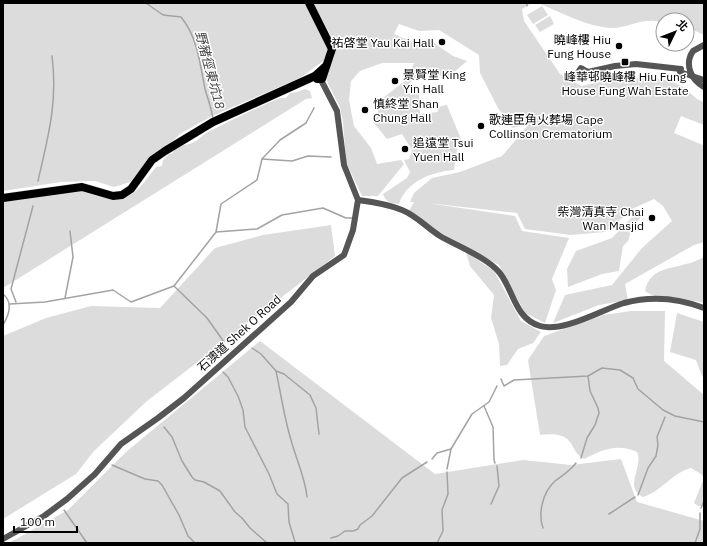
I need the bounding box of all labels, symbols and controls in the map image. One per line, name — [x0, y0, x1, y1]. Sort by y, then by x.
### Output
north arrow — [655, 12, 695, 52]
text: 北 — [673, 16, 691, 34]
water label: 野豬徑東坑18 — [191, 29, 229, 111]
place label: 曉峰樓 Hiu Fung House — [547, 32, 611, 61]
place label: 祐啓堂 Yau Kai Hall — [332, 35, 434, 50]
marker: 祐啓堂 Yau Kai Hall — [437, 37, 447, 47]
marker: 曉峰樓 Hiu Fung House — [614, 41, 624, 51]
marker: 峰華邨曉峰樓 Hiu Fung House Fung Wah Estate — [620, 57, 630, 67]
place label: 景賢堂 King Yin Hall — [403, 67, 466, 96]
place label: 峰華邨曉峰樓 Hiu Fung House Fung Wah Estate — [561, 69, 689, 98]
marker: 景賢堂 King Yin Hall — [390, 76, 400, 86]
place label: 慎終堂 Shan Chung Hall — [373, 96, 439, 125]
marker: 慎終堂 Shan Chung Hall — [360, 105, 370, 115]
place label: 歌連臣角火葬場 Cape Collinson Crematorium — [489, 112, 613, 141]
marker: 歌連臣角火葬場 Cape Collinson Crematorium — [476, 121, 486, 131]
place label: 追遠堂 Tsui Yuen Hall — [413, 135, 474, 164]
marker: 追遠堂 Tsui Yuen Hall — [400, 144, 410, 154]
place label: 柴灣清真寺 Chai Wan Masjid — [557, 204, 644, 233]
marker: 柴灣清真寺 Chai Wan Masjid — [647, 213, 657, 223]
street label: 石澳道 Shek O Road — [194, 292, 284, 374]
scale bar — [14, 508, 77, 534]
text: 100 m — [20, 514, 55, 529]

